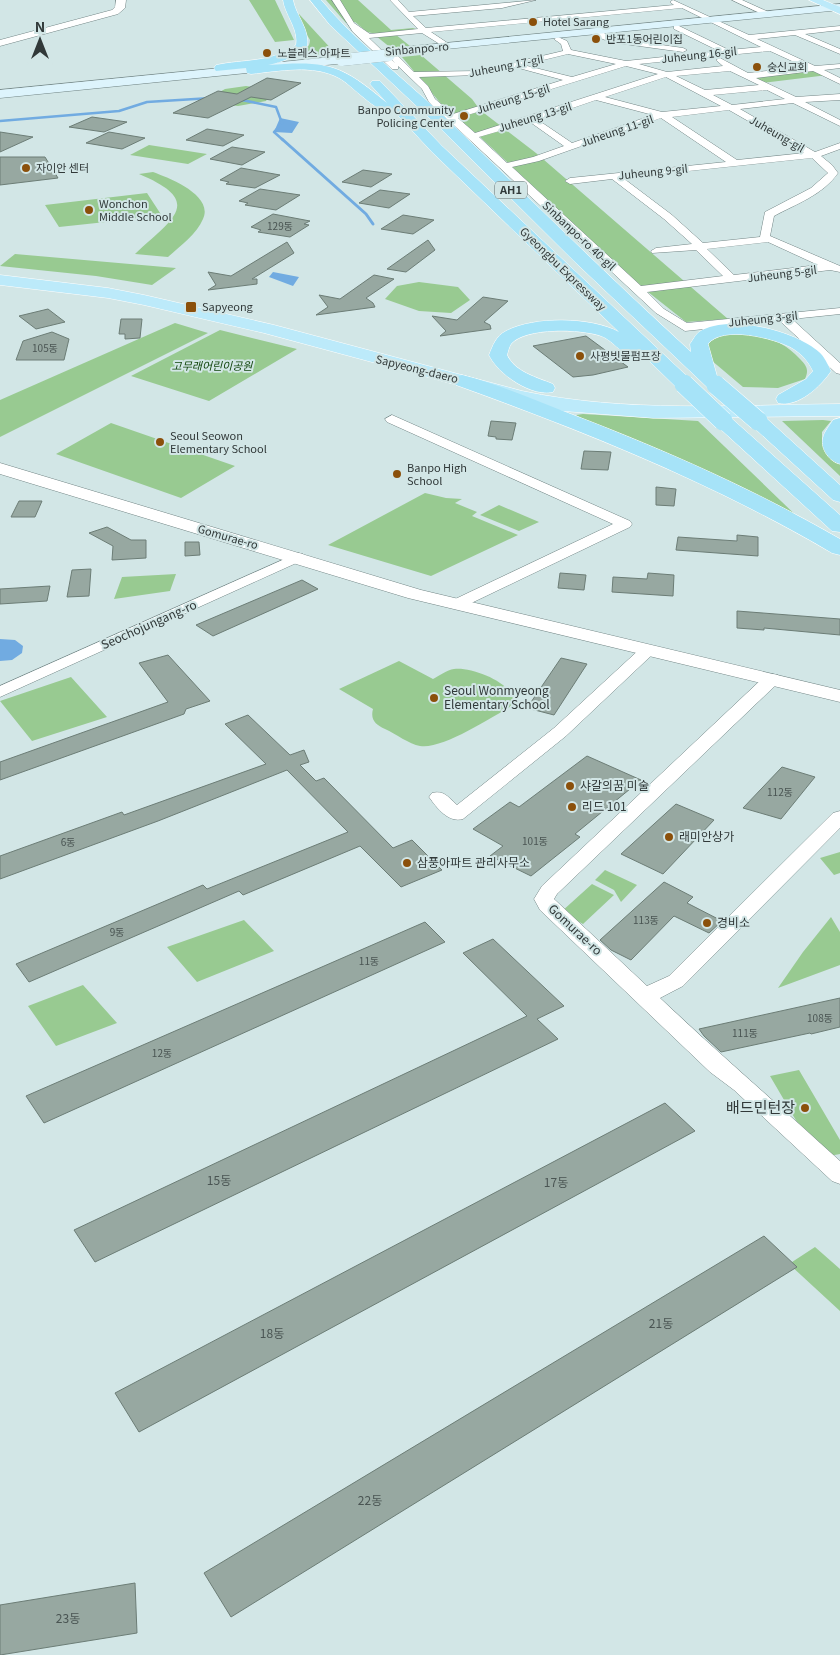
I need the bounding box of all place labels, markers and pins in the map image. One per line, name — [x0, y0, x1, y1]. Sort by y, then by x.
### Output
place label: Hotel Sarang — [543, 13, 610, 29]
marker: Hotel Sarang — [527, 16, 539, 28]
place label: 반포1동어린이집 — [606, 30, 683, 46]
marker: 반포1동어린이집 — [590, 33, 602, 45]
place label: 노블레스 아파트 — [277, 44, 350, 60]
marker: 노블레스 아파트 — [261, 47, 273, 59]
place label: 숭신교회 — [767, 58, 807, 74]
marker: 숭신교회 — [751, 61, 763, 73]
place label: Banpo Community Policing Center — [358, 101, 455, 130]
marker: Banpo Community Policing Center — [458, 110, 470, 122]
place label: 자이안 센터 — [36, 159, 89, 175]
marker: 자이안 센터 — [20, 162, 32, 174]
place label: Wonchon Middle School — [99, 195, 172, 224]
marker: Wonchon Middle School — [83, 204, 95, 216]
place label: Sapyeong — [202, 298, 254, 314]
marker: Sapyeong — [184, 300, 198, 314]
place label: 사평빗물펌프장 — [590, 347, 661, 363]
marker: 사평빗물펌프장 — [574, 350, 586, 362]
place label: Seoul Seowon Elementary School — [170, 427, 267, 456]
marker: Seoul Seowon Elementary School — [154, 436, 166, 448]
place label: Banpo High School — [407, 459, 467, 488]
marker: Banpo High School — [391, 468, 403, 480]
place label: Seoul Wonmyeong Elementary School — [444, 681, 550, 712]
marker: Seoul Wonmyeong Elementary School — [428, 692, 440, 704]
place label: 샤갈의꿈 미술 — [580, 776, 649, 793]
marker: 샤갈의꿈 미술 — [564, 780, 576, 792]
place label: 리드 101 — [582, 797, 627, 814]
marker: 리드 101 — [566, 801, 578, 813]
place label: 래미안상가 — [679, 827, 734, 844]
marker: 래미안상가 — [663, 831, 675, 843]
place label: 삼풍아파트 관리사무소 — [417, 853, 530, 870]
marker: 삼풍아파트 관리사무소 — [401, 857, 413, 869]
place label: 경비소 — [717, 913, 750, 930]
marker: 경비소 — [701, 917, 713, 929]
place label: 배드민턴장 — [726, 1096, 795, 1117]
marker: 배드민턴장 — [799, 1102, 811, 1114]

